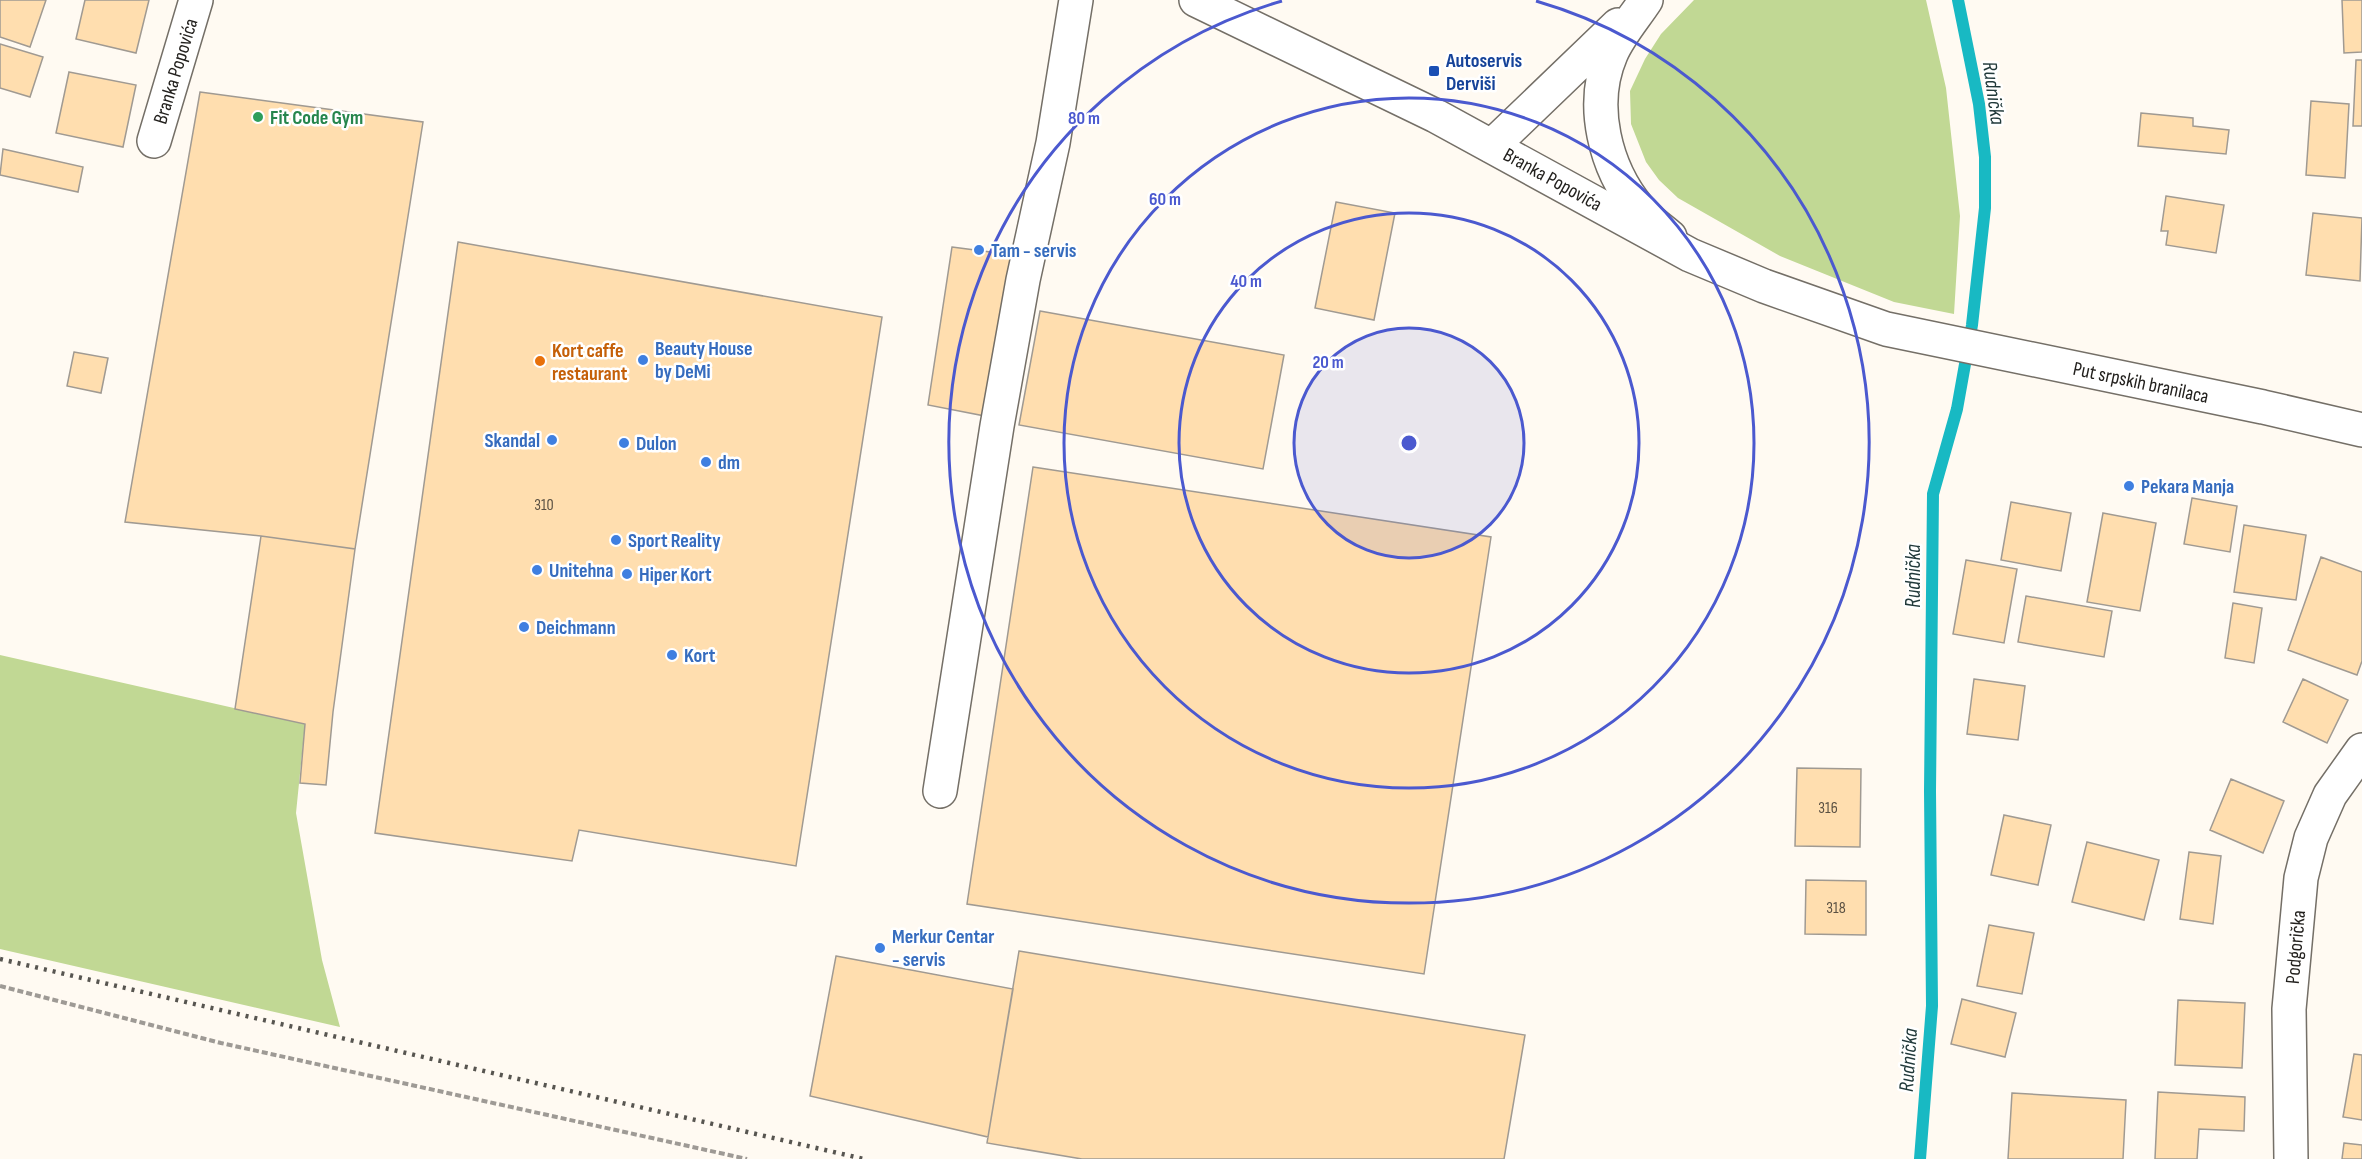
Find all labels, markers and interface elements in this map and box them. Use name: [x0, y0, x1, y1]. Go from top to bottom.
street label: Branka Popovića: [149, 16, 203, 127]
place label: Autoservis Derviši: [1445, 49, 1522, 96]
water label: Rudnička: [1977, 60, 2010, 127]
marker: Autoservis Derviši: [1427, 64, 1441, 78]
place label: Fit Code Gym: [270, 106, 363, 130]
text: 80 m: [1068, 108, 1100, 129]
marker: Fit Code Gym: [251, 110, 265, 124]
street label: Branka Popovića: [1499, 143, 1606, 217]
text: 60 m: [1149, 189, 1181, 210]
place label: Tam - servis: [991, 239, 1077, 263]
marker: Tam - servis: [972, 243, 986, 257]
text: 40 m: [1230, 271, 1262, 292]
place label: Beauty House by DeMi: [655, 337, 753, 384]
place label: Kort caffe restaurant: [552, 339, 628, 386]
text: 20 m: [1312, 352, 1344, 373]
marker: Beauty House by DeMi: [636, 353, 650, 367]
marker: Kort caffe restaurant: [533, 354, 547, 368]
street label: Put srpskih branilaca: [2071, 357, 2211, 409]
place label: Skandal: [485, 429, 540, 453]
place label: Dulon: [636, 432, 677, 456]
marker: Skandal: [545, 433, 559, 447]
centre of rings: [1399, 433, 1419, 453]
marker: Dulon: [617, 436, 631, 450]
place label: dm: [718, 451, 740, 475]
marker: dm: [699, 455, 713, 469]
place label: Pekara Manja: [2141, 475, 2234, 499]
marker: Pekara Manja: [2122, 479, 2136, 493]
house number: 310: [534, 496, 554, 515]
place label: Sport Reality: [628, 529, 721, 553]
marker: Sport Reality: [609, 533, 623, 547]
water label: Rudnička: [1901, 544, 1926, 608]
place label: Unitehna: [549, 559, 613, 583]
marker: Unitehna: [530, 563, 544, 577]
place label: Hiper Kort: [639, 563, 712, 587]
marker: Hiper Kort: [620, 567, 634, 581]
place label: Deichmann: [536, 616, 616, 640]
marker: Deichmann: [517, 620, 531, 634]
place label: Kort: [684, 644, 716, 668]
marker: Kort: [665, 648, 679, 662]
house number: 316: [1818, 799, 1838, 818]
house number: 318: [1826, 899, 1846, 918]
street label: Podgorička: [2281, 909, 2311, 985]
place label: Merkur Centar - servis: [892, 925, 994, 972]
marker: Merkur Centar - servis: [873, 941, 887, 955]
water label: Rudnička: [1894, 1027, 1923, 1093]

